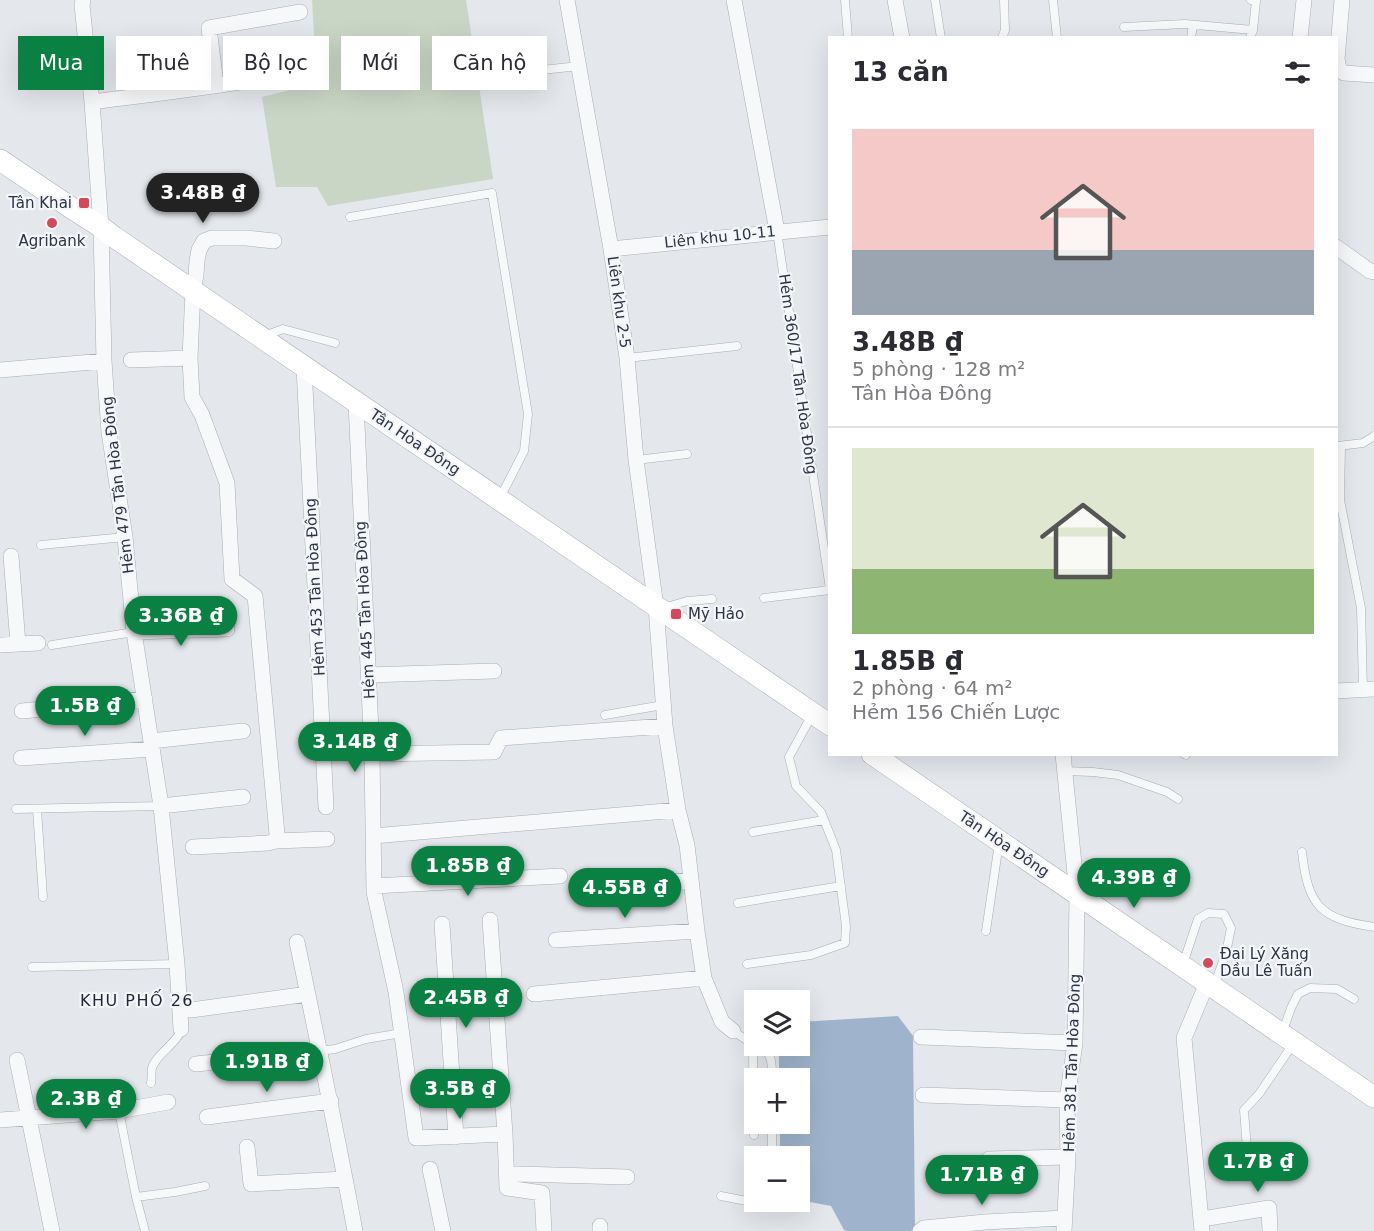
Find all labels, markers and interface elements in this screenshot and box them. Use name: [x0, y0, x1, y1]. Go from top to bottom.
chip: Mua: [18, 36, 104, 90]
chip: Thuê: [116, 36, 211, 90]
chip: Bộ lọc: [223, 36, 329, 90]
chip: Mới: [341, 36, 420, 90]
chip: Căn hộ: [432, 36, 547, 90]
icon: filters: [1281, 56, 1314, 89]
text: 13 căn: [852, 57, 949, 87]
icon: home: [1029, 168, 1137, 276]
pin: 3.48B ₫: [148, 173, 258, 224]
text: 3.48B ₫: [160, 180, 246, 204]
place label: Tân Khai: [7, 194, 72, 212]
marker: Tân Khai: [77, 196, 91, 210]
marker: Agribank: [45, 216, 59, 230]
street label: Liên khu 10-11: [663, 222, 777, 252]
place label: Agribank: [18, 232, 86, 250]
street label: Liên khu 2-5: [604, 255, 634, 349]
street label: Hẻm 360/17 Tân Hòa Đông: [775, 272, 821, 476]
text: 3.48B ₫: [852, 327, 963, 357]
text: 5 phòng · 128 m²: [852, 357, 1025, 381]
text: Tân Hòa Đông: [852, 381, 992, 405]
street label: Hẻm 479 Tân Hòa Đông: [98, 395, 138, 575]
street label: Tân Hòa Đông: [366, 405, 464, 479]
icon: home: [1029, 487, 1137, 595]
street label: Hẻm 453 Tân Hòa Đông: [301, 497, 329, 677]
street label: Hẻm 445 Tân Hòa Đông: [351, 520, 379, 700]
pin: 3.36B ₫: [126, 596, 236, 647]
text: 3.36B ₫: [138, 603, 224, 627]
place label: Mỹ Hảo: [688, 605, 744, 623]
marker: Mỹ Hảo: [669, 607, 683, 621]
text: 1.85B ₫: [852, 646, 963, 676]
text: 2 phòng · 64 m²: [852, 676, 1012, 700]
pin: 1.5B ₫: [36, 686, 134, 737]
text: 1.5B ₫: [49, 693, 121, 717]
text: Hẻm 156 Chiến Lược: [852, 700, 1060, 724]
pin: 3.14B ₫: [300, 722, 410, 773]
text: 3.14B ₫: [312, 729, 398, 753]
street label: Tân Hòa Đông: [955, 807, 1053, 881]
pin: 1.85B ₫: [413, 846, 523, 897]
text: 1.85B ₫: [425, 853, 511, 877]
pin: 4.39B ₫: [1079, 858, 1189, 909]
text: 4.39B ₫: [1091, 865, 1177, 889]
pin: 4.55B ₫: [570, 868, 680, 919]
text: 4.55B ₫: [582, 875, 668, 899]
place label: Đại Lý Xăng Dầu Lê Tuấn: [1220, 945, 1312, 980]
marker: Đại Lý Xăng Dầu Lê Tuấn: [1201, 956, 1215, 970]
street label: Hẻm 381 Tân Hòa Đông: [1060, 974, 1084, 1152]
pin: 2.45B ₫: [411, 978, 521, 1029]
text: 2.45B ₫: [423, 985, 509, 1009]
district label: KHU PHỐ 26: [80, 989, 194, 1010]
map controls: [744, 990, 810, 1212]
button: layers: [744, 990, 810, 1056]
pin: 1.91B ₫: [212, 1042, 322, 1093]
text: 1.91B ₫: [224, 1049, 310, 1073]
button: +: [744, 1068, 810, 1134]
pin: 3.5B ₫: [411, 1069, 509, 1120]
text: 3.5B ₫: [424, 1076, 496, 1100]
pin: 2.3B ₫: [37, 1079, 135, 1130]
text: 2.3B ₫: [50, 1086, 122, 1110]
pin: 1.7B ₫: [1209, 1142, 1307, 1193]
button: −: [744, 1146, 810, 1212]
text: 1.7B ₫: [1222, 1149, 1294, 1173]
pin: 1.71B ₫: [927, 1155, 1037, 1206]
text: 1.71B ₫: [939, 1162, 1025, 1186]

